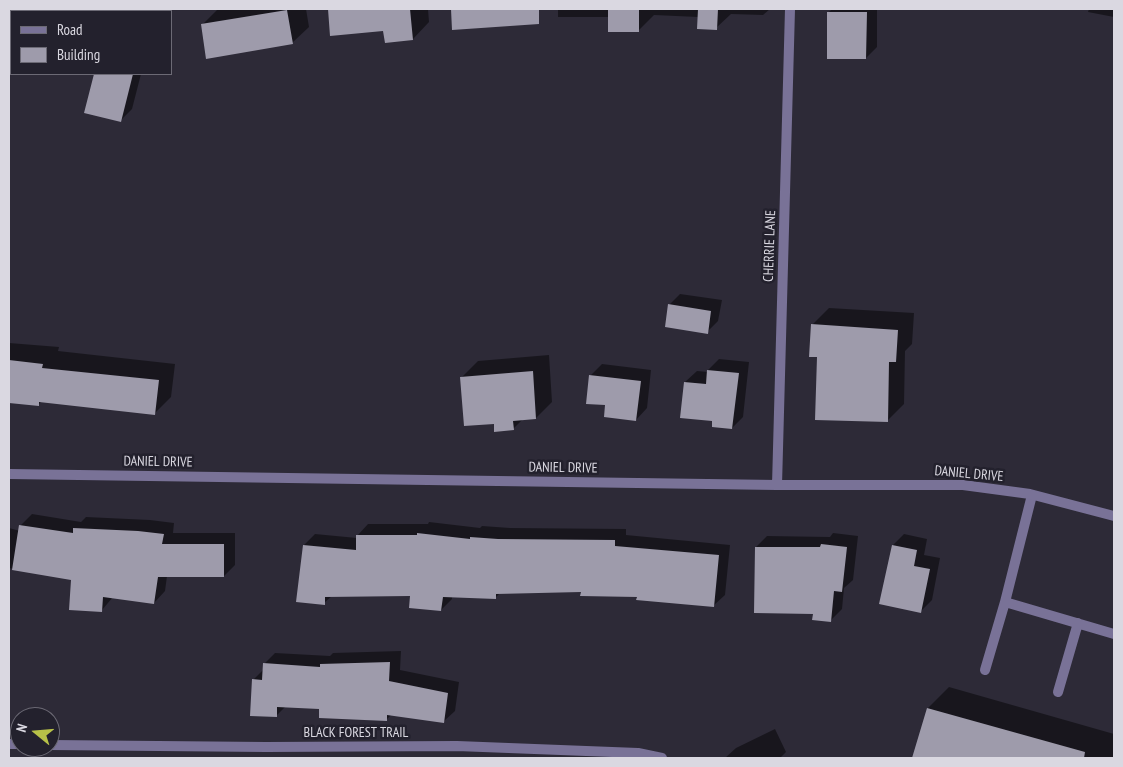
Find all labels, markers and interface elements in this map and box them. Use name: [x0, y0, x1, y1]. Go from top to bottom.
legend: [10, 10, 172, 75]
text: Road: [57, 20, 83, 39]
text: Building: [57, 45, 100, 64]
street label: CHERRIE LANE: [760, 210, 780, 282]
street label: DANIEL DRIVE: [123, 453, 193, 471]
street label: DANIEL DRIVE: [528, 459, 598, 477]
street label: DANIEL DRIVE: [934, 463, 1004, 485]
north arrow: [10, 707, 60, 757]
text: N: [12, 722, 31, 734]
street label: BLACK FOREST TRAIL: [304, 725, 408, 741]

